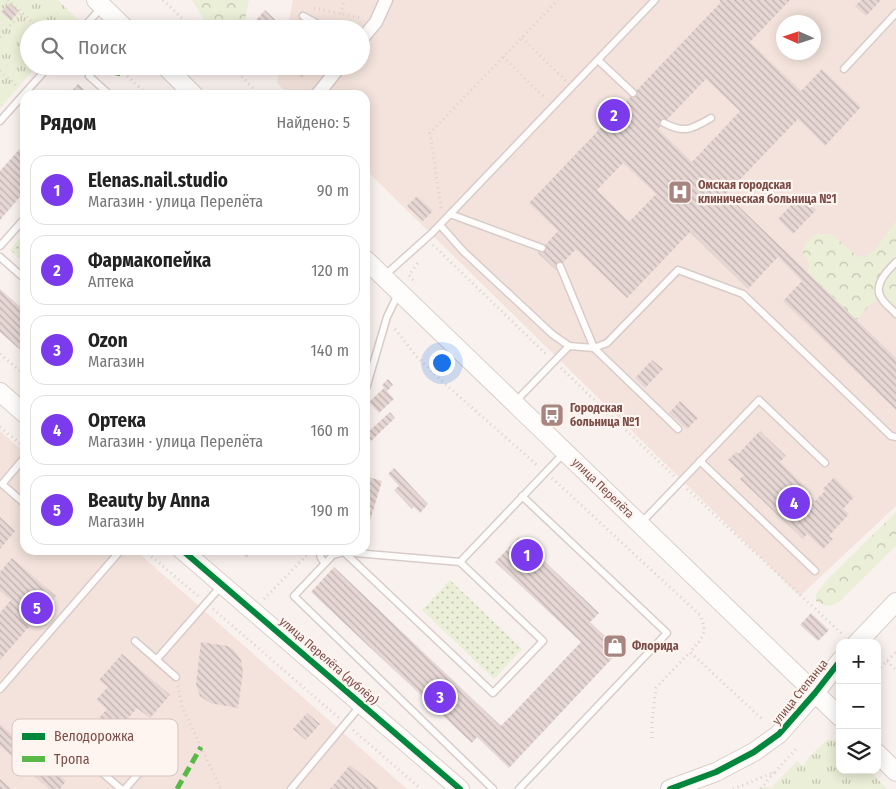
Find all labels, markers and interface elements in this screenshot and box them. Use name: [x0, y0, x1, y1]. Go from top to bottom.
north arrow: [776, 15, 821, 60]
search box: [20, 20, 370, 75]
icon: search: [38, 34, 66, 62]
text: Поиск: [78, 36, 127, 59]
pin: 2: [598, 96, 630, 134]
text: Рядом: [40, 110, 96, 136]
text: Найдено: 5: [276, 113, 350, 132]
text: Elenas.nail.studio: [88, 169, 228, 192]
place label: Омская городская клиническая больница №1: [698, 178, 837, 206]
hospital icon: Омская городская клиническая больница №1: [667, 179, 693, 205]
text: 1: [54, 181, 60, 200]
text: 90 m: [317, 181, 349, 200]
text: Магазин · улица Перелёта: [88, 192, 263, 211]
text: Фармакопейка: [88, 249, 211, 272]
text: 2: [53, 261, 61, 280]
text: 120 m: [311, 261, 349, 280]
text: Аптека: [88, 272, 134, 291]
text: Ozon: [88, 329, 128, 352]
text: 3: [53, 341, 61, 360]
text: 140 m: [311, 341, 349, 360]
your location: [429, 350, 455, 376]
text: Магазин: [88, 352, 145, 371]
place label: Городская больница №1: [570, 401, 640, 429]
bus stop icon: Городская больница №1: [539, 402, 565, 428]
text: Ортека: [88, 409, 146, 432]
text: 4: [53, 421, 61, 440]
text: 160 m: [310, 421, 349, 440]
text: Магазин · улица Перелёта: [88, 432, 263, 451]
street label: улица Перелёта: [569, 455, 637, 521]
pin: 4: [778, 484, 810, 522]
text: Beauty by Anna: [88, 489, 210, 512]
text: 5: [53, 501, 61, 520]
text: 190 m: [311, 501, 349, 520]
text: Магазин: [88, 512, 145, 531]
pin: 1: [511, 536, 543, 574]
pin: 5: [21, 589, 53, 627]
street label: улица Перелёта (дублёр): [277, 614, 382, 708]
shop icon: Флорида: [602, 633, 628, 659]
place label: Флорида: [632, 639, 679, 653]
map controls: [836, 639, 881, 774]
button: +: [836, 639, 881, 684]
street label: улица Степанца: [769, 657, 831, 727]
pin: 3: [424, 678, 456, 716]
button: −: [836, 684, 881, 729]
legend: [12, 719, 178, 776]
text: Велодорожка: [54, 728, 134, 745]
button: layers: [836, 729, 881, 774]
text: Тропа: [54, 751, 90, 768]

